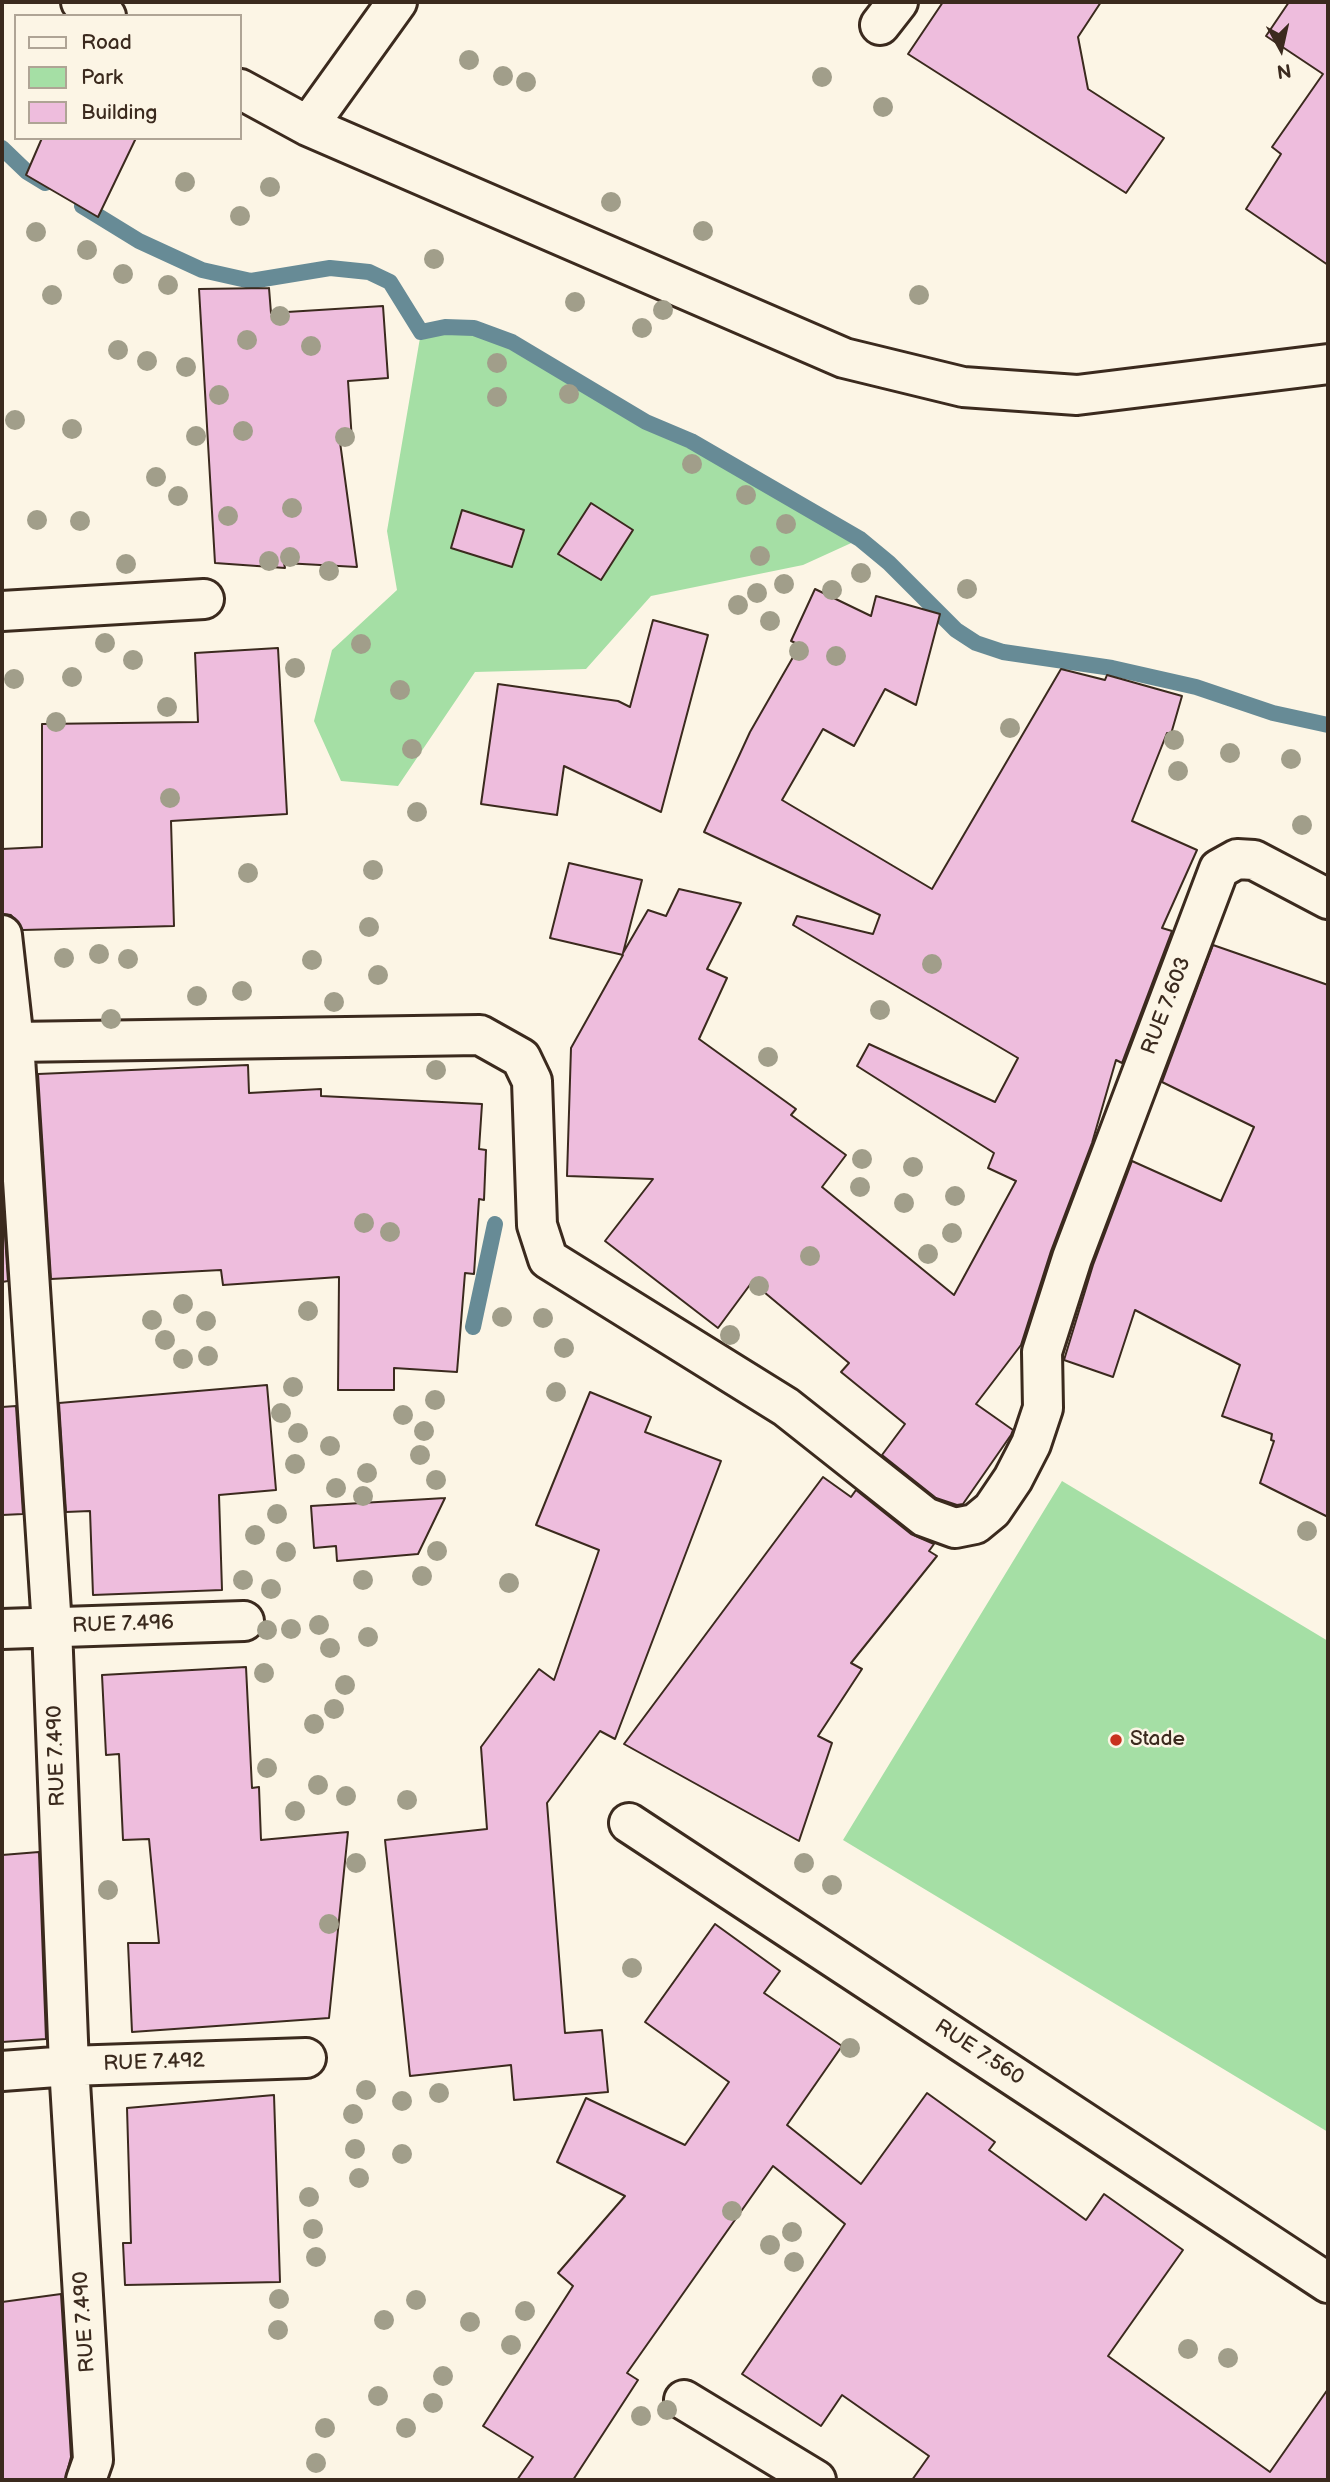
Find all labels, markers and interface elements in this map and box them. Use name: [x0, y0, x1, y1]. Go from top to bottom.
legend: [14, 14, 242, 140]
north arrow: [1246, 14, 1316, 84]
text: Road: [81, 30, 132, 55]
text: N: [1275, 58, 1293, 83]
text: Park: [81, 65, 123, 90]
text: Building: [81, 100, 157, 125]
street label: RUE 7.603: [1137, 954, 1197, 1058]
street label: RUE 7.496: [72, 1611, 174, 1639]
street label: RUE 7.490: [43, 1705, 71, 1807]
place label: Stade: [1130, 1727, 1185, 1753]
marker: Stade: [1108, 1732, 1124, 1748]
street label: RUE 7.560: [930, 2015, 1028, 2091]
street label: RUE 7.492: [103, 2049, 205, 2077]
street label: RUE 7.490: [69, 2270, 101, 2374]

